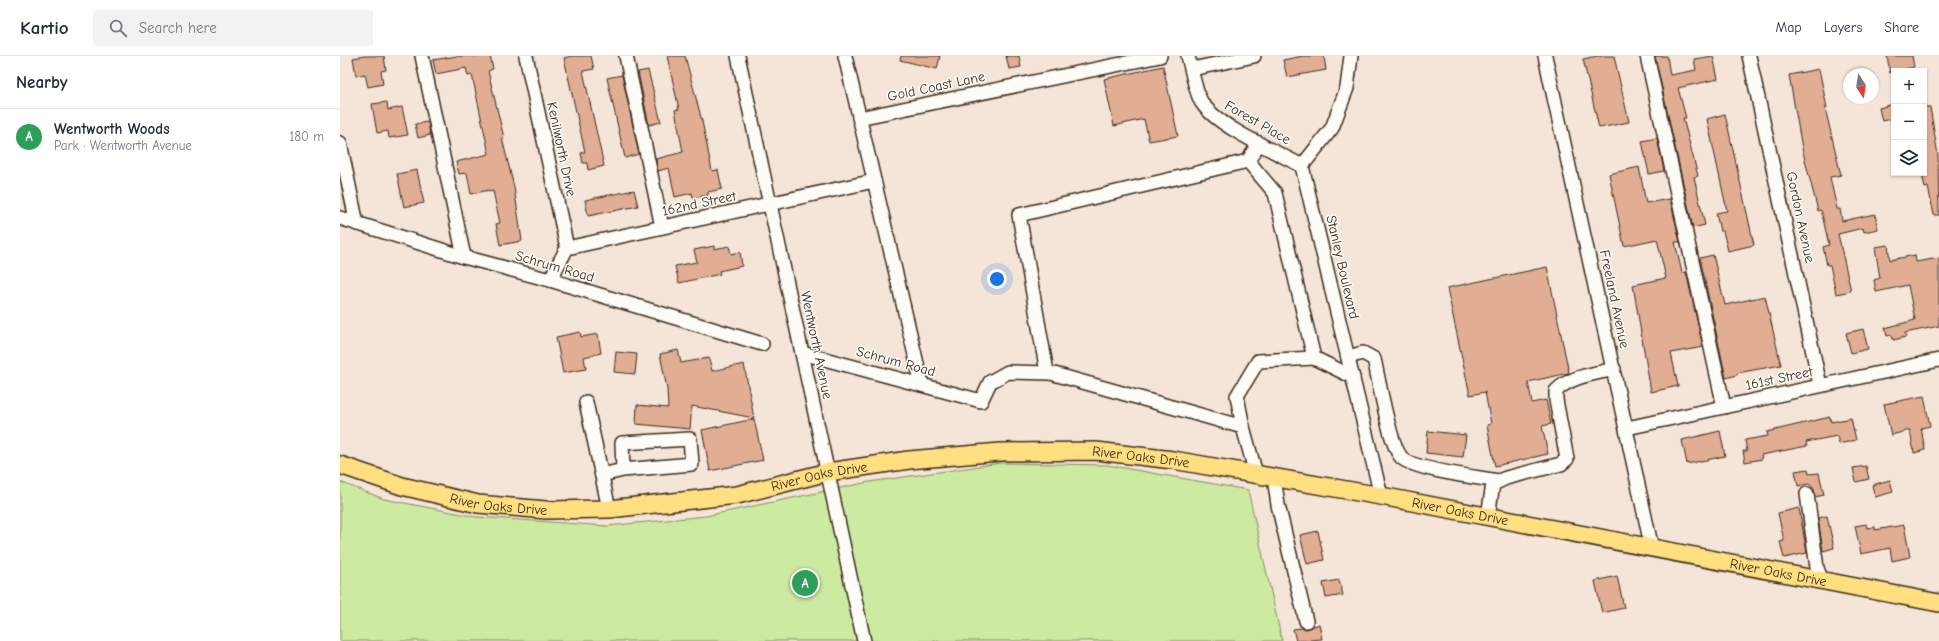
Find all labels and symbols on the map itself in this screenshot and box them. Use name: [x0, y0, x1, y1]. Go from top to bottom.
street label: Gold Coast Lane: [886, 68, 986, 105]
north arrow: [1843, 68, 1879, 104]
street label: Forest Place: [1222, 97, 1294, 148]
street label: Kenilworth Drive: [543, 100, 580, 198]
street label: Gordon Avenue: [1783, 170, 1818, 264]
street label: 162nd Street: [660, 187, 739, 220]
street label: Stanley Boulevard: [1322, 214, 1363, 321]
street label: Schrum Road: [514, 247, 596, 286]
street label: Freeland Avenue: [1596, 248, 1633, 350]
your location: [987, 269, 1007, 289]
street label: Wentworth Avenue: [797, 290, 836, 401]
street label: Schrum Road: [854, 343, 937, 380]
street label: 161st Street: [1744, 363, 1815, 394]
street label: River Oaks Drive: [1091, 443, 1191, 472]
street label: River Oaks Drive: [769, 458, 868, 495]
street label: River Oaks Drive: [448, 490, 548, 519]
street label: River Oaks Drive: [1410, 494, 1510, 529]
street label: River Oaks Drive: [1729, 555, 1828, 590]
pin: A: [792, 568, 818, 598]

